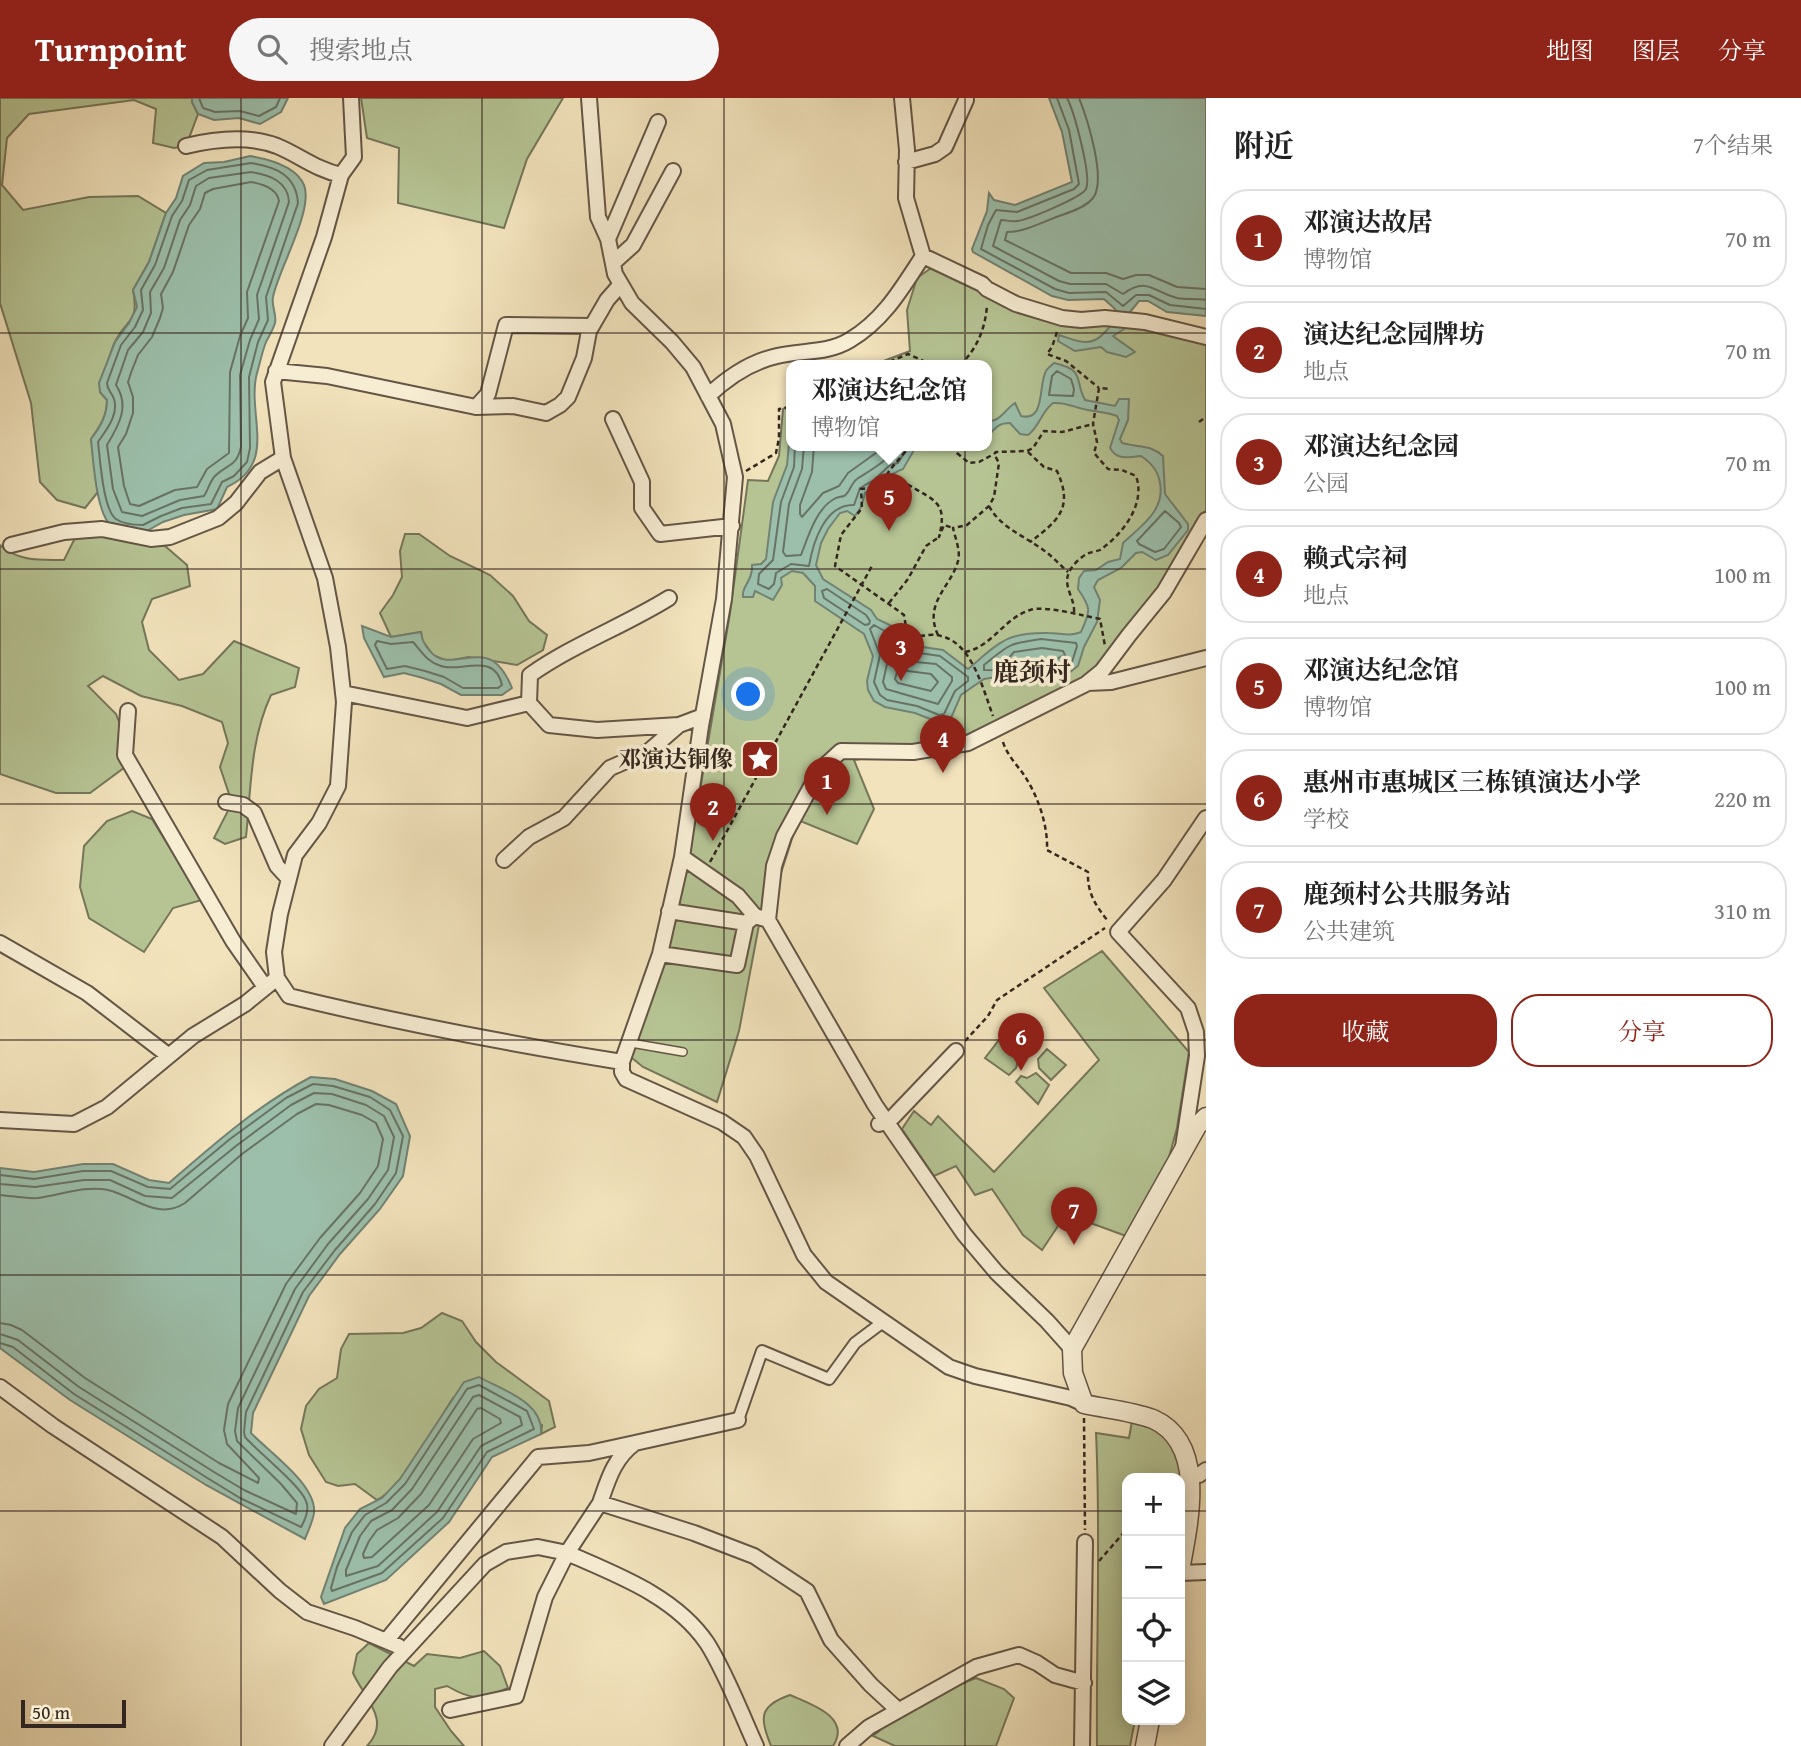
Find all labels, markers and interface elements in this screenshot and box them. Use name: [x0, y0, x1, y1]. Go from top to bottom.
search box: [229, 18, 719, 81]
text: Turnpoint: [35, 25, 187, 73]
icon: search: [253, 30, 291, 68]
text: 搜索地点: [309, 30, 413, 69]
text: 地图: [1546, 33, 1594, 68]
text: 图层: [1632, 33, 1680, 68]
text: 分享: [1718, 33, 1766, 68]
text: 附近: [1234, 123, 1294, 167]
text: 7个结果: [1693, 128, 1773, 161]
text: 邓演达故居: [1303, 202, 1433, 241]
text: 1: [1253, 222, 1265, 255]
text: 70 m: [1725, 222, 1771, 255]
text: 博物馆: [1303, 242, 1372, 275]
text: 演达纪念园牌坊: [1303, 314, 1485, 353]
text: 2: [1253, 334, 1265, 367]
text: 70 m: [1725, 334, 1771, 367]
text: 地点: [1303, 354, 1349, 387]
popup: [786, 360, 992, 451]
text: 邓演达纪念馆: [811, 370, 967, 409]
text: 博物馆: [811, 410, 880, 443]
text: 邓演达纪念园: [1303, 426, 1459, 465]
text: 3: [1253, 446, 1265, 479]
text: 70 m: [1725, 446, 1771, 479]
text: 公园: [1303, 466, 1349, 499]
pin: 5: [866, 473, 912, 531]
text: 赖式宗祠: [1303, 538, 1407, 577]
text: 4: [1253, 558, 1265, 591]
text: 100 m: [1714, 558, 1771, 591]
text: 地点: [1303, 578, 1349, 611]
pin: 3: [878, 623, 924, 681]
text: 邓演达纪念馆: [1303, 650, 1459, 689]
district label: 鹿颈村: [993, 652, 1071, 691]
text: 5: [1253, 670, 1265, 703]
text: 100 m: [1714, 670, 1771, 703]
your location: [731, 677, 765, 711]
text: 博物馆: [1303, 690, 1372, 723]
pin: 4: [920, 715, 966, 773]
place icon: 邓演达铜像: [739, 738, 781, 780]
place label: 邓演达铜像: [618, 742, 733, 775]
pin: 1: [804, 757, 850, 815]
text: 惠州市惠城区三栋镇演达小学: [1303, 762, 1641, 801]
text: 6: [1253, 782, 1265, 815]
text: 220 m: [1714, 782, 1771, 815]
pin: 2: [690, 783, 736, 841]
text: 学校: [1303, 802, 1349, 835]
text: 鹿颈村公共服务站: [1303, 874, 1511, 913]
text: 7: [1253, 894, 1265, 927]
text: 310 m: [1714, 894, 1771, 927]
text: 公共建筑: [1303, 914, 1395, 947]
button: 收藏: [1234, 994, 1497, 1067]
button: 分享: [1511, 994, 1773, 1067]
pin: 6: [998, 1013, 1044, 1071]
pin: 7: [1051, 1187, 1097, 1245]
map controls: [1122, 1473, 1185, 1725]
button: +: [1122, 1473, 1185, 1536]
button: −: [1122, 1536, 1185, 1599]
button: locate: [1122, 1599, 1185, 1662]
button: layers: [1122, 1662, 1185, 1725]
scale bar: [21, 1697, 126, 1729]
text: 50 m: [32, 1698, 70, 1726]

